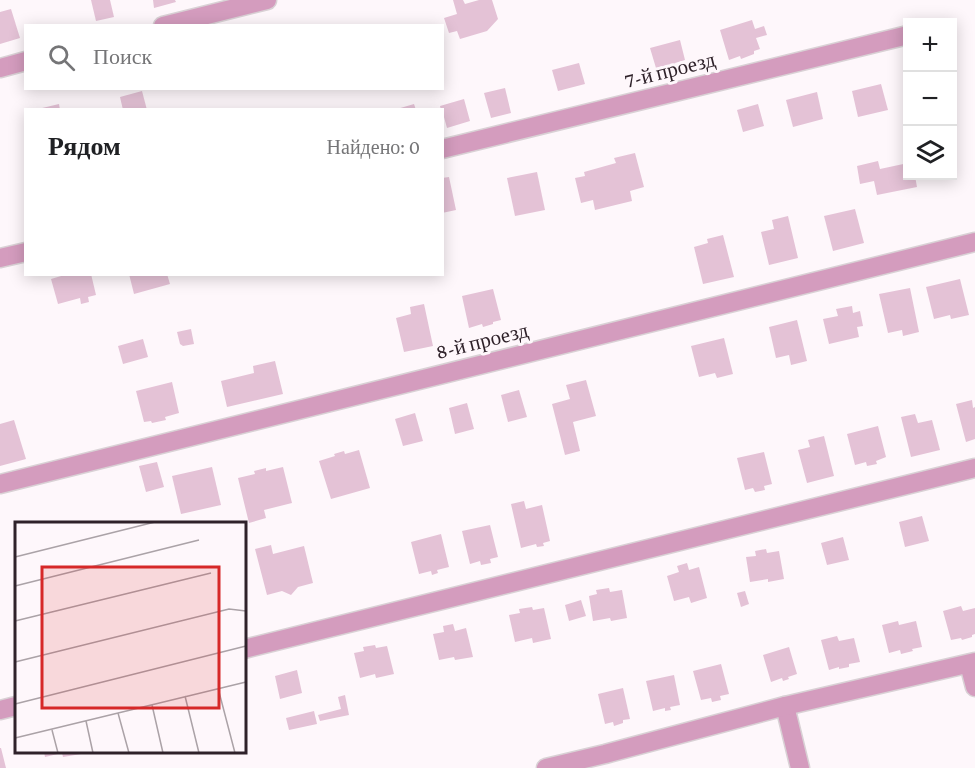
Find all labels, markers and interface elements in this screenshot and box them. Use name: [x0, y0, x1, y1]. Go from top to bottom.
map controls: [903, 18, 957, 180]
button: +: [903, 18, 957, 72]
search box: [24, 24, 444, 90]
icon: search: [45, 41, 78, 74]
text: Поиск: [93, 44, 152, 69]
street label: 7-й проезд: [622, 47, 718, 93]
button: −: [903, 72, 957, 126]
button: layers: [903, 126, 957, 180]
text: Рядом: [48, 132, 121, 161]
text: Найдено: 0: [327, 136, 420, 158]
street label: 8-й проезд: [433, 318, 531, 364]
inset map: [15, 522, 246, 753]

